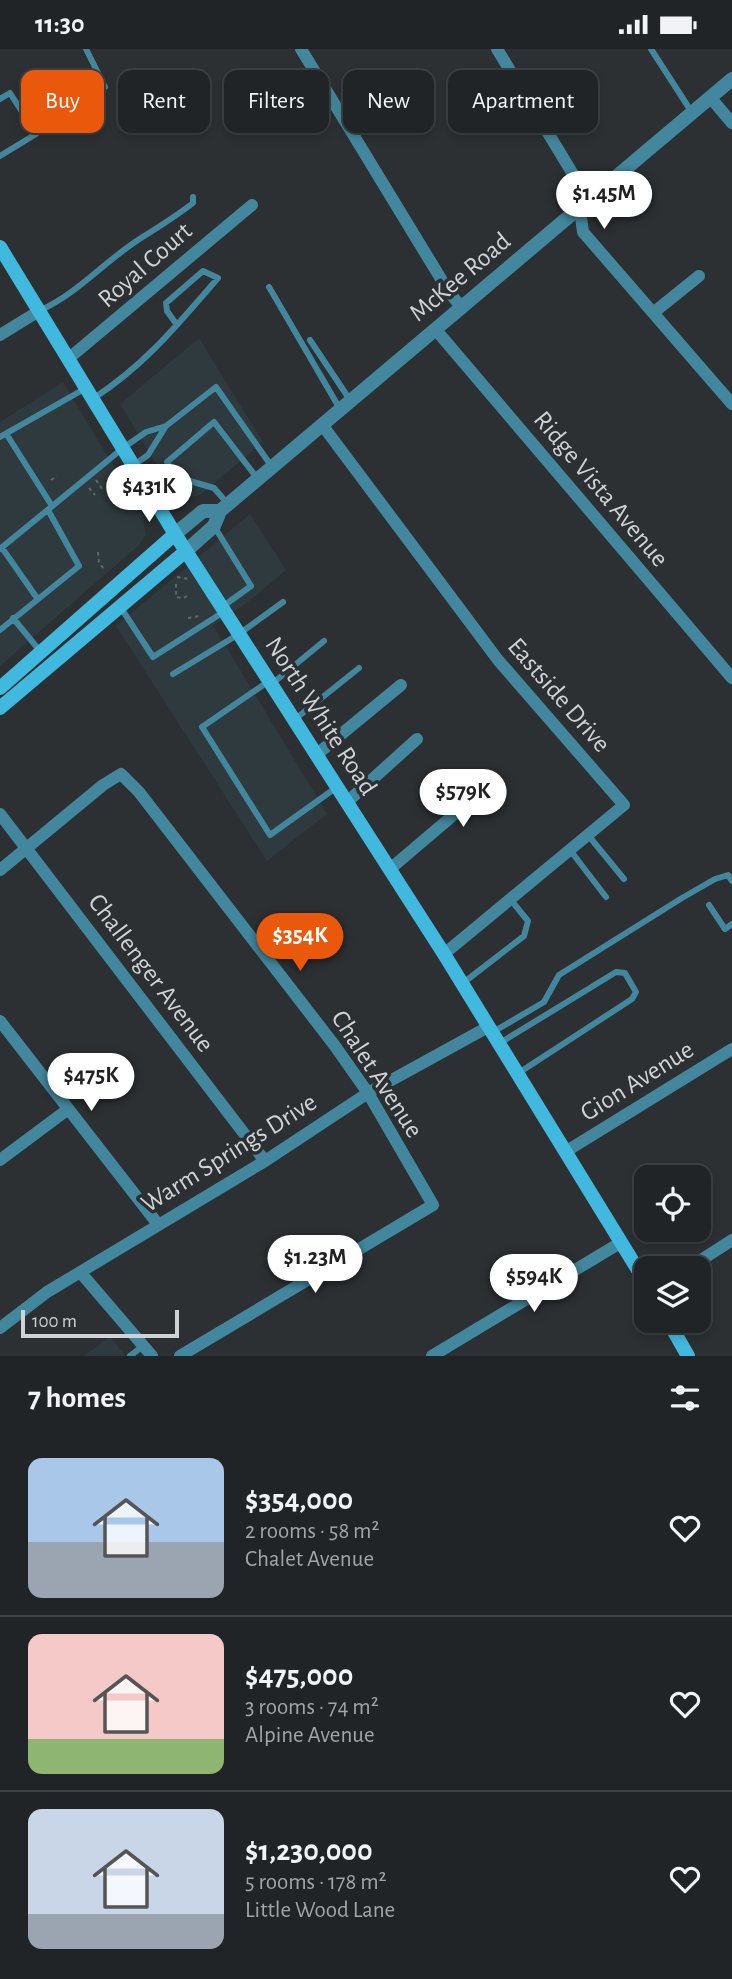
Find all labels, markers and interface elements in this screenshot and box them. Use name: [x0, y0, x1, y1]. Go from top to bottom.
text: 11:30: [35, 11, 84, 37]
chip: Buy: [21, 70, 104, 133]
chip: Rent: [118, 70, 210, 133]
chip: Filters: [224, 70, 329, 133]
chip: New: [343, 70, 434, 133]
chip: Apartment: [448, 70, 598, 133]
pin: $1.45M: [547, 171, 661, 231]
text: $1.45M: [572, 182, 636, 205]
street label: Royal Court: [93, 218, 197, 312]
street label: McKee Road: [405, 228, 515, 326]
street label: Ridge Vista Avenue: [529, 406, 673, 572]
pin: $431K: [100, 465, 198, 524]
text: $431K: [122, 475, 176, 498]
street label: North White Road: [260, 632, 382, 800]
street label: Eastside Drive: [503, 633, 615, 757]
pin: $579K: [414, 769, 512, 829]
text: $579K: [436, 780, 490, 803]
street label: Challenger Avenue: [83, 889, 219, 1057]
pin: $354K: [251, 913, 349, 973]
text: $354K: [272, 924, 328, 947]
street label: Chalet Avenue: [326, 1006, 428, 1142]
street label: Gion Avenue: [576, 1036, 698, 1126]
pin: $475K: [42, 1053, 140, 1113]
text: $475K: [63, 1064, 119, 1087]
street label: Warm Springs Drive: [137, 1089, 321, 1217]
map controls: [634, 1165, 711, 1333]
button: locate: [634, 1165, 711, 1242]
pin: $1.23M: [258, 1235, 372, 1295]
text: $1.23M: [284, 1246, 346, 1269]
pin: $594K: [485, 1255, 583, 1314]
button: layers: [634, 1256, 711, 1333]
text: $594K: [506, 1265, 562, 1288]
scale bar: [21, 1307, 178, 1339]
text: 100 m: [32, 1312, 77, 1331]
icon: filters: [666, 1379, 704, 1417]
text: 7 homes: [28, 1383, 126, 1413]
text: $354,000: [245, 1485, 353, 1515]
icon: home: [84, 1486, 168, 1570]
icon: heart: [666, 1509, 704, 1547]
text: 2 rooms · 58 m²: [245, 1520, 380, 1543]
text: Chalet Avenue: [245, 1548, 374, 1571]
text: $475,000: [245, 1661, 353, 1691]
icon: home: [84, 1662, 168, 1746]
icon: heart: [666, 1685, 704, 1723]
text: 3 rooms · 74 m²: [245, 1696, 379, 1719]
text: Alpine Avenue: [245, 1724, 375, 1747]
text: $1,230,000: [245, 1836, 373, 1866]
icon: home: [84, 1837, 168, 1921]
icon: heart: [666, 1860, 704, 1898]
text: 5 rooms · 178 m²: [245, 1871, 387, 1894]
text: Little Wood Lane: [245, 1899, 395, 1922]

